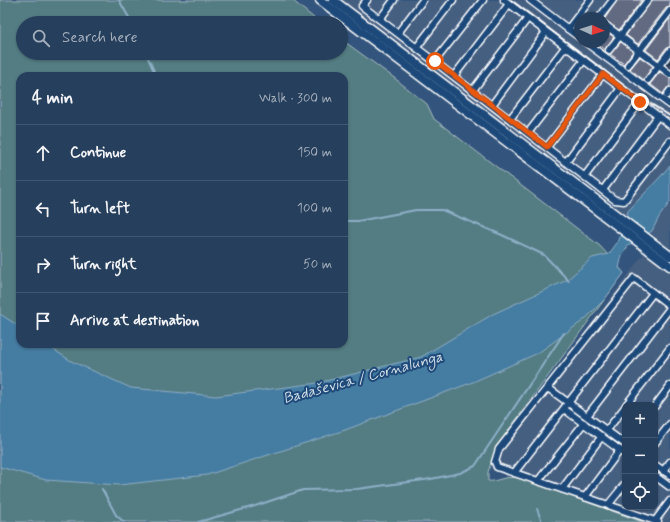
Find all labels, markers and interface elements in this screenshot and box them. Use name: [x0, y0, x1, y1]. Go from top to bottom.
north arrow: [574, 12, 610, 48]
search box: [16, 16, 348, 60]
icon: search: [30, 27, 52, 49]
text: Search here: [62, 28, 138, 48]
route start: [426, 52, 444, 70]
text: 4 min: [32, 87, 73, 109]
text: Walk · 300 m: [259, 90, 332, 107]
route end: [631, 93, 649, 111]
icon: ahead: [32, 142, 54, 164]
text: Continue: [70, 143, 126, 163]
text: 150 m: [298, 144, 332, 161]
icon: left: [32, 198, 54, 220]
text: Turn left: [70, 199, 130, 219]
text: 100 m: [297, 200, 332, 217]
icon: right: [32, 254, 54, 276]
text: Turn right: [70, 255, 137, 275]
text: 50 m: [303, 256, 332, 273]
icon: arrive: [32, 310, 54, 332]
text: Arrive at destination: [70, 311, 199, 331]
water label: Badaševica / Cornalunga: [281, 347, 446, 410]
map controls: [622, 402, 658, 510]
button: +: [622, 402, 658, 438]
button: −: [622, 438, 658, 474]
button: locate: [622, 474, 658, 510]

